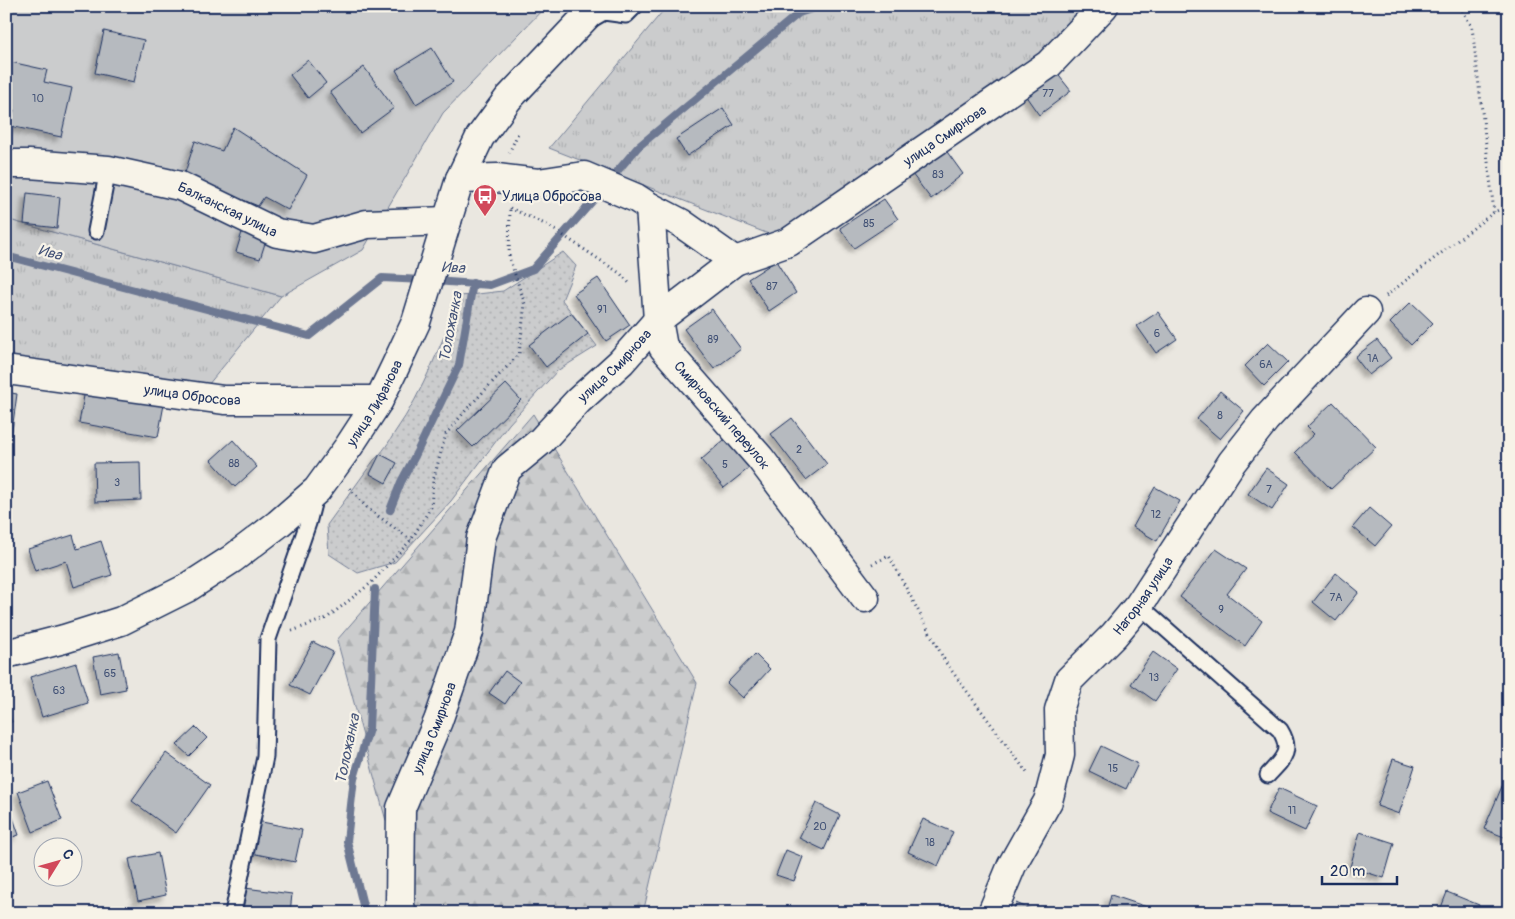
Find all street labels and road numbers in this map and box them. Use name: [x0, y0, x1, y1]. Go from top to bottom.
street label: улица Смирнова: [899, 101, 989, 170]
street label: Балканская улица: [175, 178, 280, 240]
street label: улица Смирнова: [573, 326, 655, 406]
street label: улица Лифанова: [342, 357, 406, 450]
street label: Смирновский переулок: [671, 357, 774, 473]
street label: улица Обросова: [142, 380, 240, 409]
street label: Нагорная улица: [1109, 554, 1177, 638]
street label: улица Смирнова: [408, 680, 459, 777]

